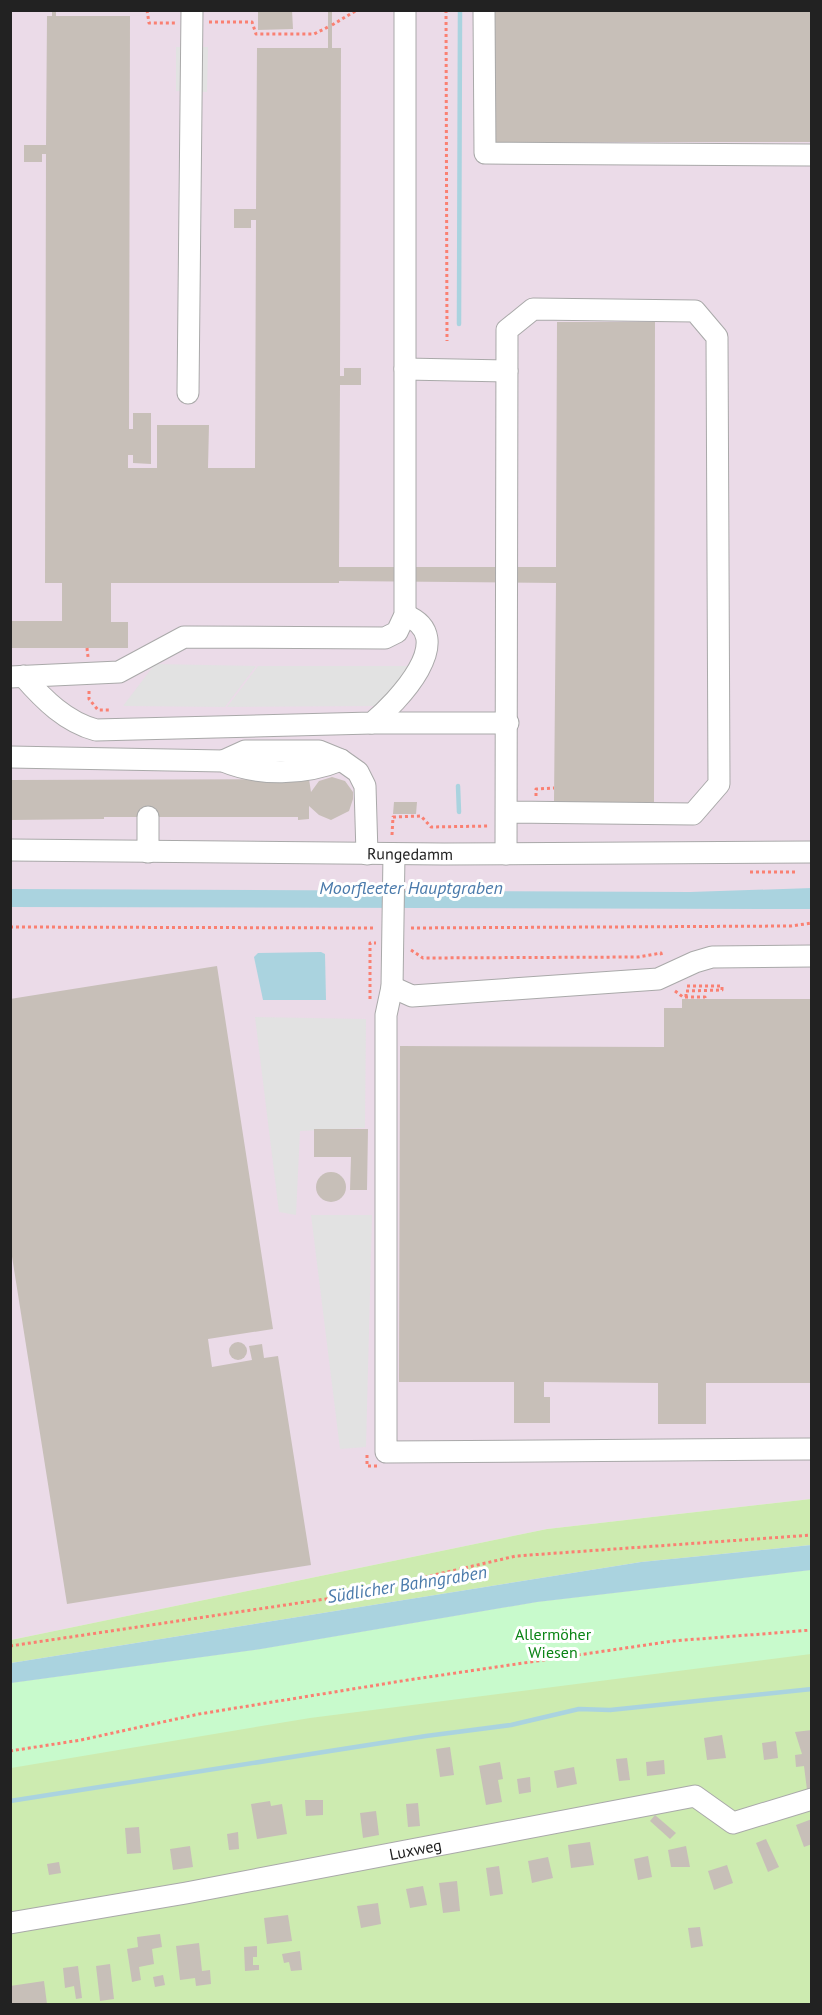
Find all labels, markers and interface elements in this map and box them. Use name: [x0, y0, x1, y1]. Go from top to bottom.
street label: Rungedamm: [367, 843, 453, 864]
water label: Moorfleeter Hauptgraben: [319, 876, 503, 899]
water label: Südlicher Bahngraben: [325, 1560, 489, 1608]
park label: Allermöher Wiesen: [515, 1624, 592, 1662]
street label: Luxweg: [387, 1835, 443, 1864]

